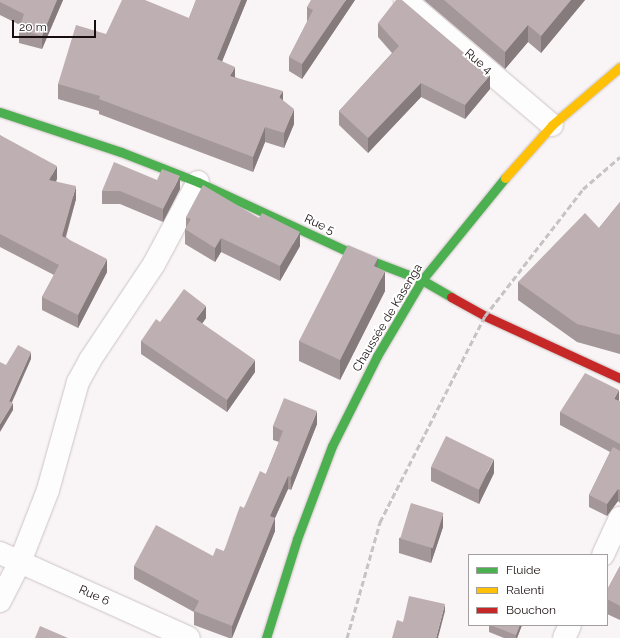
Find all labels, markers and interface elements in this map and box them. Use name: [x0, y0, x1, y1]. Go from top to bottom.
scale bar: [14, 12, 98, 38]
text: 20 m: [19, 20, 47, 34]
street label: Rue 4: [461, 46, 495, 78]
street label: Rue 5: [302, 212, 336, 238]
street label: Chaussée de Kasenga: [350, 261, 426, 375]
legend: [468, 554, 608, 626]
text: Fluide: [506, 563, 541, 577]
street label: Rue 6: [76, 583, 112, 609]
text: Ralenti: [506, 583, 544, 597]
text: Bouchon: [506, 603, 556, 617]

